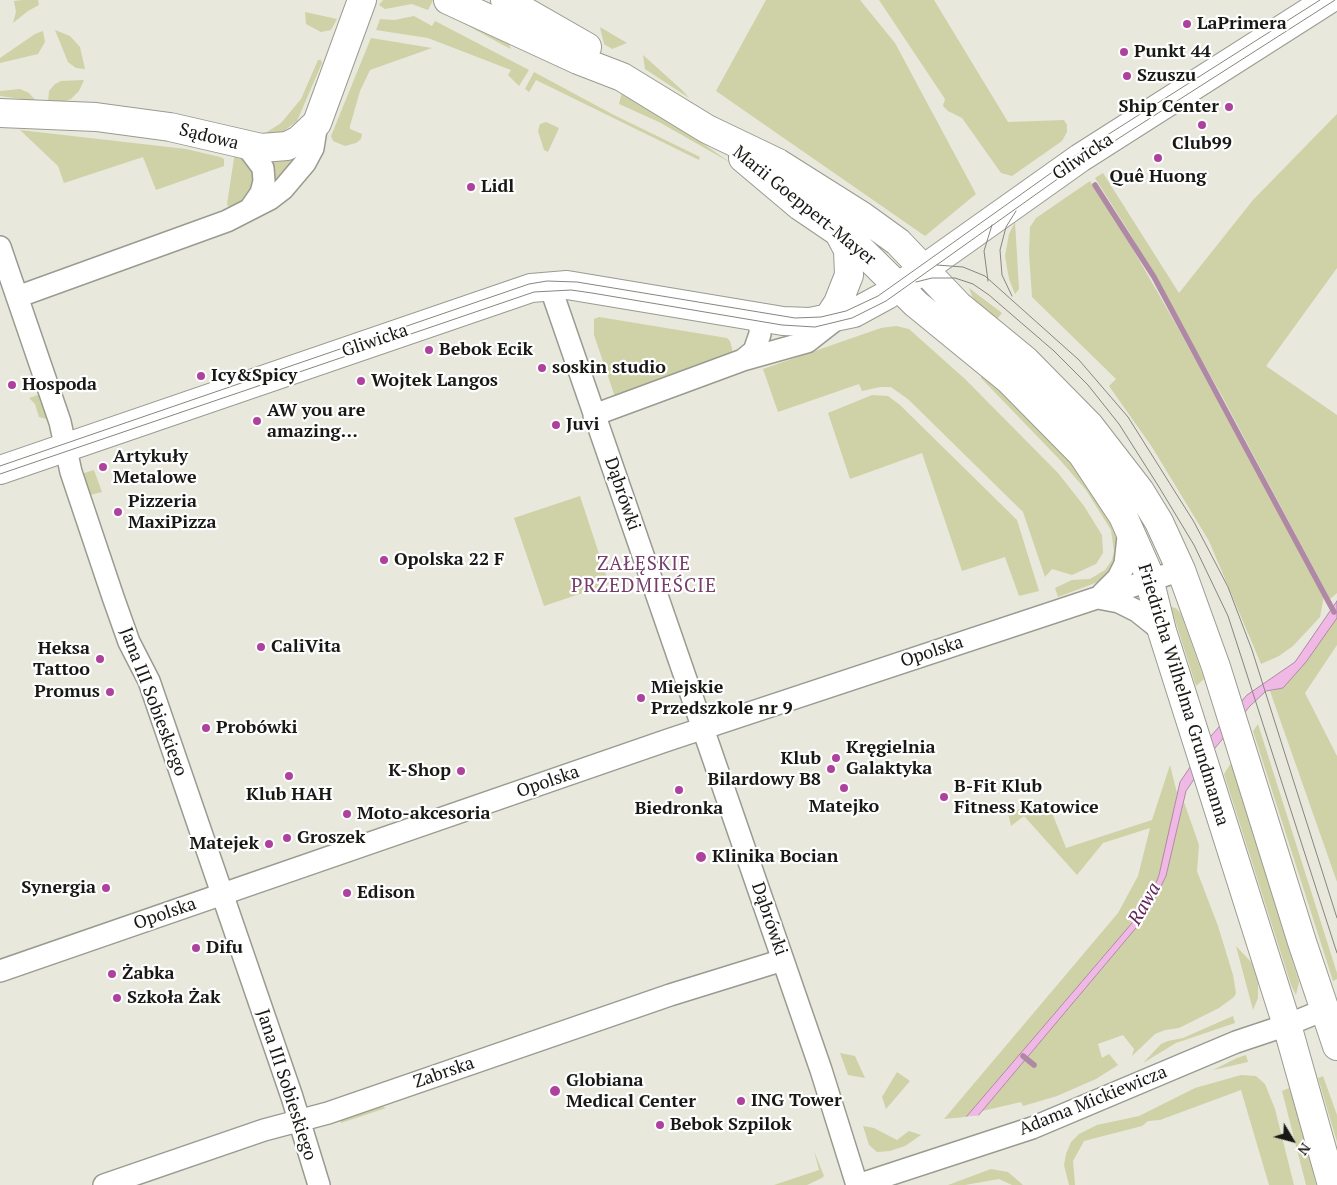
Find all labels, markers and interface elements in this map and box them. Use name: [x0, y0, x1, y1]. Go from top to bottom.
place label: LaPrimera: [1197, 13, 1287, 35]
marker: LaPrimera: [1181, 18, 1193, 30]
place label: Punkt 44: [1134, 41, 1211, 63]
marker: Punkt 44: [1118, 46, 1130, 58]
place label: Szuszu: [1137, 65, 1196, 87]
marker: Szuszu: [1121, 70, 1133, 82]
place label: Ship Center: [1118, 96, 1219, 118]
marker: Ship Center: [1223, 101, 1235, 113]
street label: Sądowa: [177, 119, 241, 155]
marker: Club99: [1196, 119, 1208, 131]
street label: Gliwicka: [1049, 129, 1117, 185]
place label: Club99: [1172, 133, 1232, 155]
street label: Marii Goeppert-Mayer: [728, 142, 880, 270]
marker: Quê Huong: [1152, 152, 1164, 164]
place label: Quê Huong: [1110, 166, 1206, 188]
place label: Lidl: [481, 176, 514, 198]
marker: Lidl: [465, 181, 477, 193]
street label: Gliwicka: [339, 320, 411, 362]
place label: Bebok Ecik: [439, 339, 533, 361]
marker: Bebok Ecik: [423, 344, 435, 356]
place label: soskin studio: [552, 357, 666, 379]
marker: soskin studio: [536, 362, 548, 374]
place label: Icy&Spicy: [211, 365, 297, 387]
marker: Icy&Spicy: [195, 370, 207, 382]
place label: Wojtek Langos: [371, 370, 498, 392]
place label: Hospoda: [22, 374, 97, 396]
marker: Wojtek Langos: [355, 375, 367, 387]
marker: Hospoda: [6, 379, 18, 391]
place label: AW you are amazing…: [267, 400, 365, 442]
place label: Juvi: [566, 414, 599, 436]
marker: AW you are amazing…: [251, 415, 263, 427]
marker: Juvi: [550, 419, 562, 431]
place label: Artykuły Metalowe: [113, 446, 197, 488]
street label: Dąbrówki: [599, 455, 645, 533]
marker: Artykuły Metalowe: [97, 461, 109, 473]
place label: Pizzeria MaxiPizza: [128, 491, 217, 534]
marker: Pizzeria MaxiPizza: [112, 506, 124, 518]
place label: Opolska 22 F: [394, 549, 504, 571]
marker: Opolska 22 F: [378, 554, 390, 566]
district label: ZAŁĘSKIE PRZEDMIEŚCIE: [570, 554, 718, 598]
street label: Friedricha Wilhelma Grundmanna: [1133, 561, 1233, 829]
street label: Jana III Sobieskiego: [115, 625, 191, 779]
street label: Opolska: [898, 632, 966, 672]
place label: CaliVita: [271, 636, 341, 658]
place label: Heksa Tattoo: [33, 638, 90, 681]
marker: CaliVita: [255, 641, 267, 653]
marker: Heksa Tattoo: [94, 653, 106, 665]
place label: Miejskie Przedszkole nr 9: [651, 677, 793, 720]
place label: Promus: [34, 681, 100, 703]
marker: Promus: [104, 686, 116, 698]
marker: Miejskie Przedszkole nr 9: [635, 692, 647, 704]
place label: Probówki: [216, 717, 298, 739]
marker: Probówki: [200, 722, 212, 734]
place label: Kręgielnia Galaktyka: [846, 737, 936, 780]
place label: Klub Bilardowy B8: [707, 748, 821, 791]
marker: Kręgielnia Galaktyka: [830, 752, 842, 764]
place label: K-Shop: [388, 760, 451, 782]
street label: Opolska: [514, 761, 582, 803]
marker: Klub Bilardowy B8: [825, 763, 837, 775]
marker: K-Shop: [455, 765, 467, 777]
marker: Klub HAH: [283, 770, 295, 782]
place label: B-Fit Klub Fitness Katowice: [954, 776, 1099, 819]
marker: Matejko: [838, 782, 850, 794]
place label: Klub HAH: [246, 784, 332, 806]
marker: Biedronka: [673, 784, 685, 796]
marker: B-Fit Klub Fitness Katowice: [938, 791, 950, 803]
place label: Matejko: [809, 796, 879, 818]
place label: Biedronka: [635, 798, 723, 820]
place label: Moto-akcesoria: [357, 803, 491, 825]
marker: Moto-akcesoria: [341, 808, 353, 820]
place label: Groszek: [297, 827, 366, 849]
marker: Groszek: [281, 832, 293, 844]
place label: Matejek: [189, 833, 259, 855]
marker: Matejek: [263, 838, 275, 850]
place label: Klinika Bocian: [712, 846, 838, 868]
marker: Klinika Bocian: [694, 850, 708, 864]
place label: Synergia: [21, 877, 96, 899]
water label: Rawa: [1124, 879, 1166, 929]
street label: Dąbrówki: [746, 880, 792, 958]
marker: Synergia: [100, 882, 112, 894]
place label: Edison: [357, 882, 415, 904]
marker: Edison: [341, 887, 353, 899]
street label: Opolska: [131, 893, 199, 935]
place label: Difu: [206, 937, 243, 959]
marker: Difu: [190, 942, 202, 954]
place label: Żabka: [122, 963, 175, 985]
marker: Żabka: [106, 968, 118, 980]
place label: Szkoła Żak: [127, 987, 220, 1009]
marker: Szkoła Żak: [111, 992, 123, 1004]
street label: Jana III Sobieskiego: [251, 1007, 321, 1163]
street label: Zabrska: [411, 1053, 477, 1093]
street label: Adama Mickiewicza: [1016, 1061, 1170, 1141]
place label: Globiana Medical Center: [566, 1070, 696, 1112]
marker: Globiana Medical Center: [548, 1084, 562, 1098]
place label: ING Tower: [751, 1090, 842, 1112]
marker: ING Tower: [735, 1095, 747, 1107]
place label: Bebok Szpilok: [670, 1114, 791, 1136]
north arrow: [1267, 1115, 1317, 1165]
marker: Bebok Szpilok: [654, 1119, 666, 1131]
text: N: [1294, 1139, 1315, 1159]

